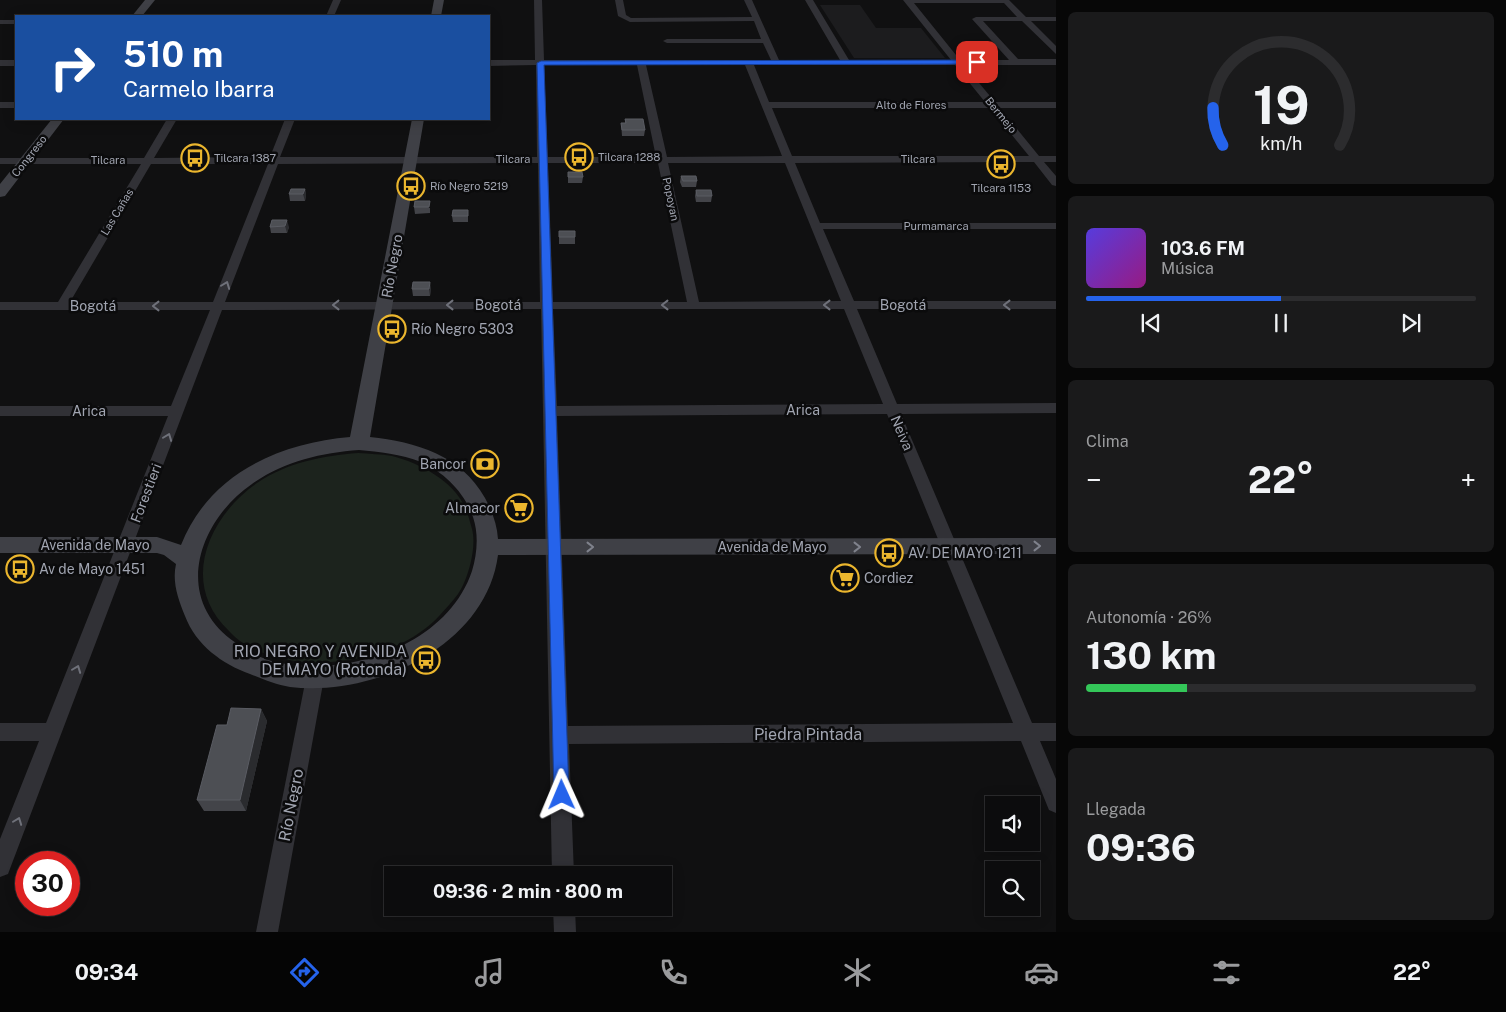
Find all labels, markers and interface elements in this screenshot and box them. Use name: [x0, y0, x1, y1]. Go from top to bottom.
text: 510 m: [123, 34, 223, 75]
icon: right: [40, 35, 105, 100]
pin: [956, 41, 998, 83]
icon: arrive: [963, 48, 991, 76]
text: 19: [1253, 75, 1309, 136]
text: Carmelo Ibarra: [123, 76, 274, 102]
street label: Bermejo: [983, 95, 1019, 135]
street label: Alto de Flores: [876, 99, 947, 111]
street label: Congreso: [9, 133, 49, 179]
text: km/h: [1260, 133, 1302, 154]
bus stop icon: Tilcara 1288: [564, 142, 594, 172]
bus stop icon: Tilcara 1387: [180, 143, 210, 173]
bus stop icon: Tilcara 1153: [986, 149, 1016, 179]
place label: Tilcara 1288: [598, 151, 660, 163]
place label: Tilcara 1387: [214, 152, 276, 164]
street label: Tilcara: [496, 153, 530, 165]
street label: Tilcara: [901, 153, 935, 165]
street label: Tilcara: [91, 154, 125, 166]
bus stop icon: Río Negro 5219: [396, 171, 426, 201]
street label: Popoyan: [661, 176, 681, 222]
place label: Río Negro 5219: [430, 180, 508, 192]
place label: Tilcara 1153: [971, 182, 1031, 194]
street label: Las Cañas: [98, 186, 136, 237]
street label: Purmamarca: [903, 220, 969, 232]
street label: Río Negro: [379, 233, 405, 299]
text: 103.6 FM: [1161, 237, 1245, 259]
text: Música: [1161, 259, 1214, 278]
one-way arrow: [220, 281, 230, 290]
street label: Bogotá: [475, 297, 521, 313]
street label: Bogotá: [880, 297, 926, 313]
street label: Bogotá: [70, 298, 116, 314]
one-way arrow: [332, 300, 340, 310]
one-way arrow: [446, 300, 454, 310]
one-way arrow: [661, 300, 668, 310]
one-way arrow: [823, 300, 831, 310]
one-way arrow: [1003, 300, 1011, 310]
one-way arrow: [152, 301, 160, 311]
icon: previous: [1137, 309, 1165, 337]
icon: pause: [1267, 309, 1295, 337]
icon: next: [1397, 309, 1425, 337]
bus stop icon: Río Negro 5303: [377, 314, 407, 344]
place label: Río Negro 5303: [411, 321, 514, 337]
street label: Arica: [786, 402, 820, 418]
street label: Arica: [72, 403, 106, 419]
street label: Neiva: [888, 413, 916, 453]
text: Clima: [1086, 432, 1129, 451]
one-way arrow: [162, 433, 172, 441]
bank icon: Bancor: [470, 449, 500, 479]
place label: Bancor: [420, 456, 466, 472]
text: 22°: [1248, 457, 1314, 502]
street label: Forestieri: [127, 461, 165, 525]
text: −: [1086, 463, 1102, 496]
text: +: [1460, 463, 1476, 496]
supermarket icon: Almacor: [504, 493, 534, 523]
place label: Almacor: [445, 500, 500, 516]
street label: Avenida de Mayo: [40, 537, 150, 553]
bus stop icon: AV. DE MAYO 1211: [874, 538, 904, 568]
street label: Avenida de Mayo: [717, 539, 827, 555]
one-way arrow: [1034, 541, 1042, 551]
one-way arrow: [586, 542, 594, 552]
one-way arrow: [854, 542, 862, 552]
place label: AV. DE MAYO 1211: [908, 545, 1022, 561]
bus stop icon: Av de Mayo 1451: [5, 554, 35, 584]
place label: Av de Mayo 1451: [39, 561, 145, 577]
supermarket icon: Cordiez: [830, 563, 860, 593]
place label: Cordiez: [864, 570, 914, 586]
text: Autonomía · 26%: [1086, 608, 1212, 627]
text: 130 km: [1086, 633, 1217, 678]
place label: RIO NEGRO Y AVENIDA DE MAYO (Rotonda): [234, 642, 407, 679]
bus stop icon: RIO NEGRO Y AVENIDA DE MAYO (Rotonda): [411, 645, 441, 675]
one-way arrow: [71, 666, 81, 674]
street label: Piedra Pintada: [754, 725, 862, 744]
street label: Río Negro: [275, 767, 307, 843]
position arrow: [535, 768, 587, 820]
map controls: [985, 796, 1040, 916]
button: sound: [985, 796, 1040, 851]
text: Llegada: [1086, 800, 1146, 819]
one-way arrow: [12, 817, 22, 826]
text: 09:36: [1086, 825, 1196, 870]
speed limit sign: 30: [15, 851, 80, 916]
button: search: [985, 861, 1040, 916]
text: 09:36 · 2 min · 800 m: [433, 880, 623, 902]
icon: directions: [287, 955, 322, 990]
icon: music: [472, 955, 507, 990]
icon: phone: [656, 955, 691, 990]
icon: climate: [840, 955, 875, 990]
icon: car: [1024, 955, 1059, 990]
icon: filters: [1209, 955, 1244, 990]
text: 09:34: [75, 959, 138, 985]
text: 22°: [1393, 959, 1431, 985]

